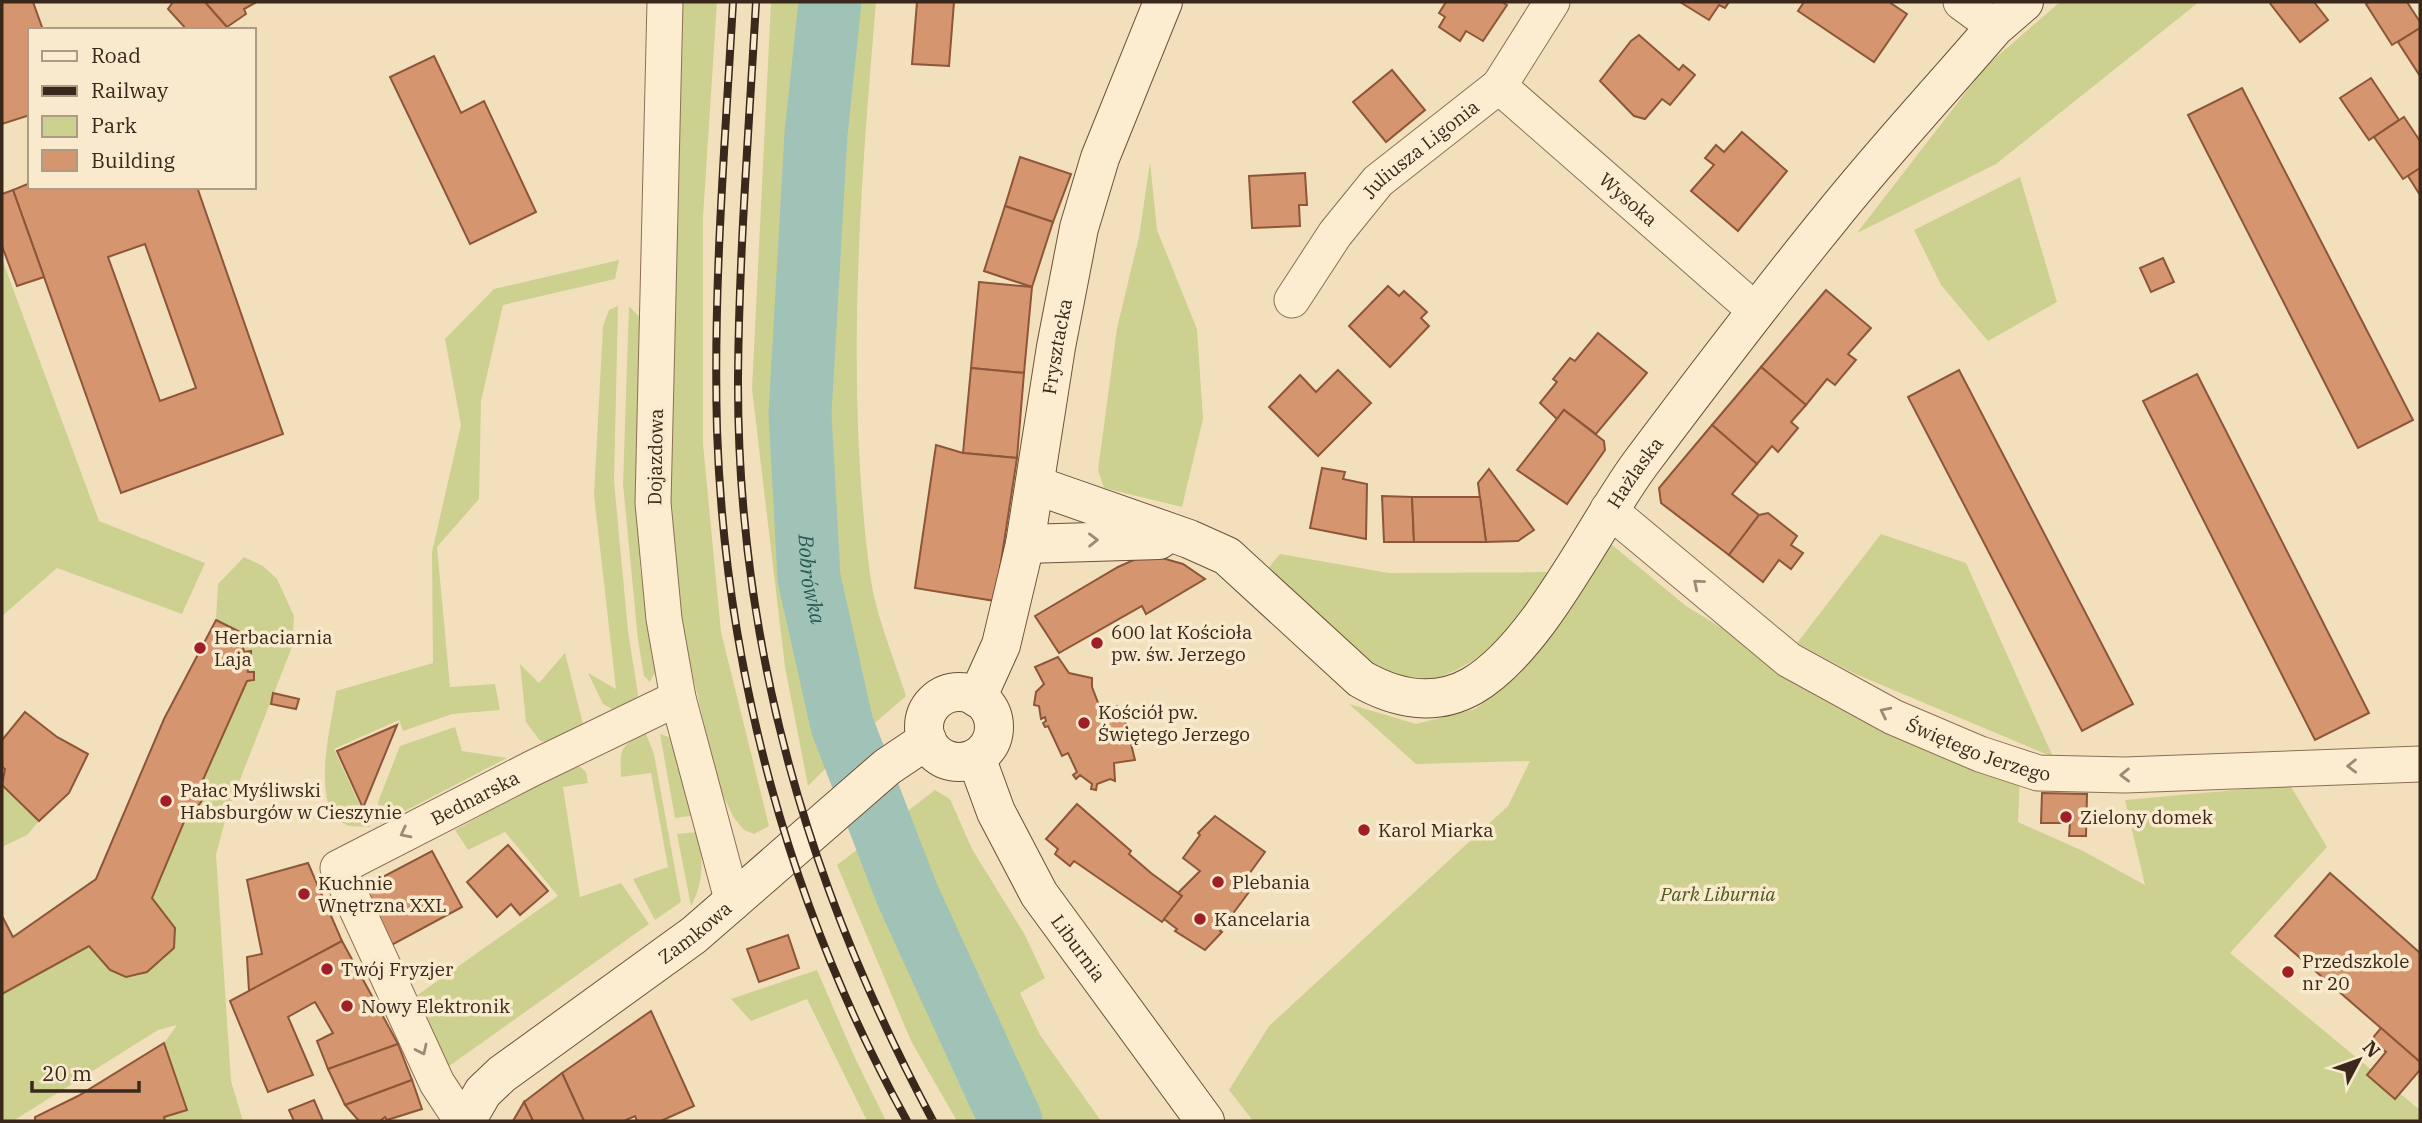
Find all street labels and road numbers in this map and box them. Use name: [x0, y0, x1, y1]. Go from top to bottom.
street label: Juliusza Ligonia: [1357, 94, 1484, 203]
street label: Wysoka: [1594, 167, 1663, 231]
street label: Frysztacka: [1037, 296, 1077, 396]
street label: Dojazdowa: [642, 408, 668, 506]
street label: Hażlaska: [1602, 432, 1668, 513]
street label: Świętego Jerzego: [1903, 712, 2050, 785]
street label: Bednarska: [427, 765, 523, 830]
street label: Zamkowa: [653, 896, 736, 969]
street label: Liburnia: [1046, 910, 1111, 986]

